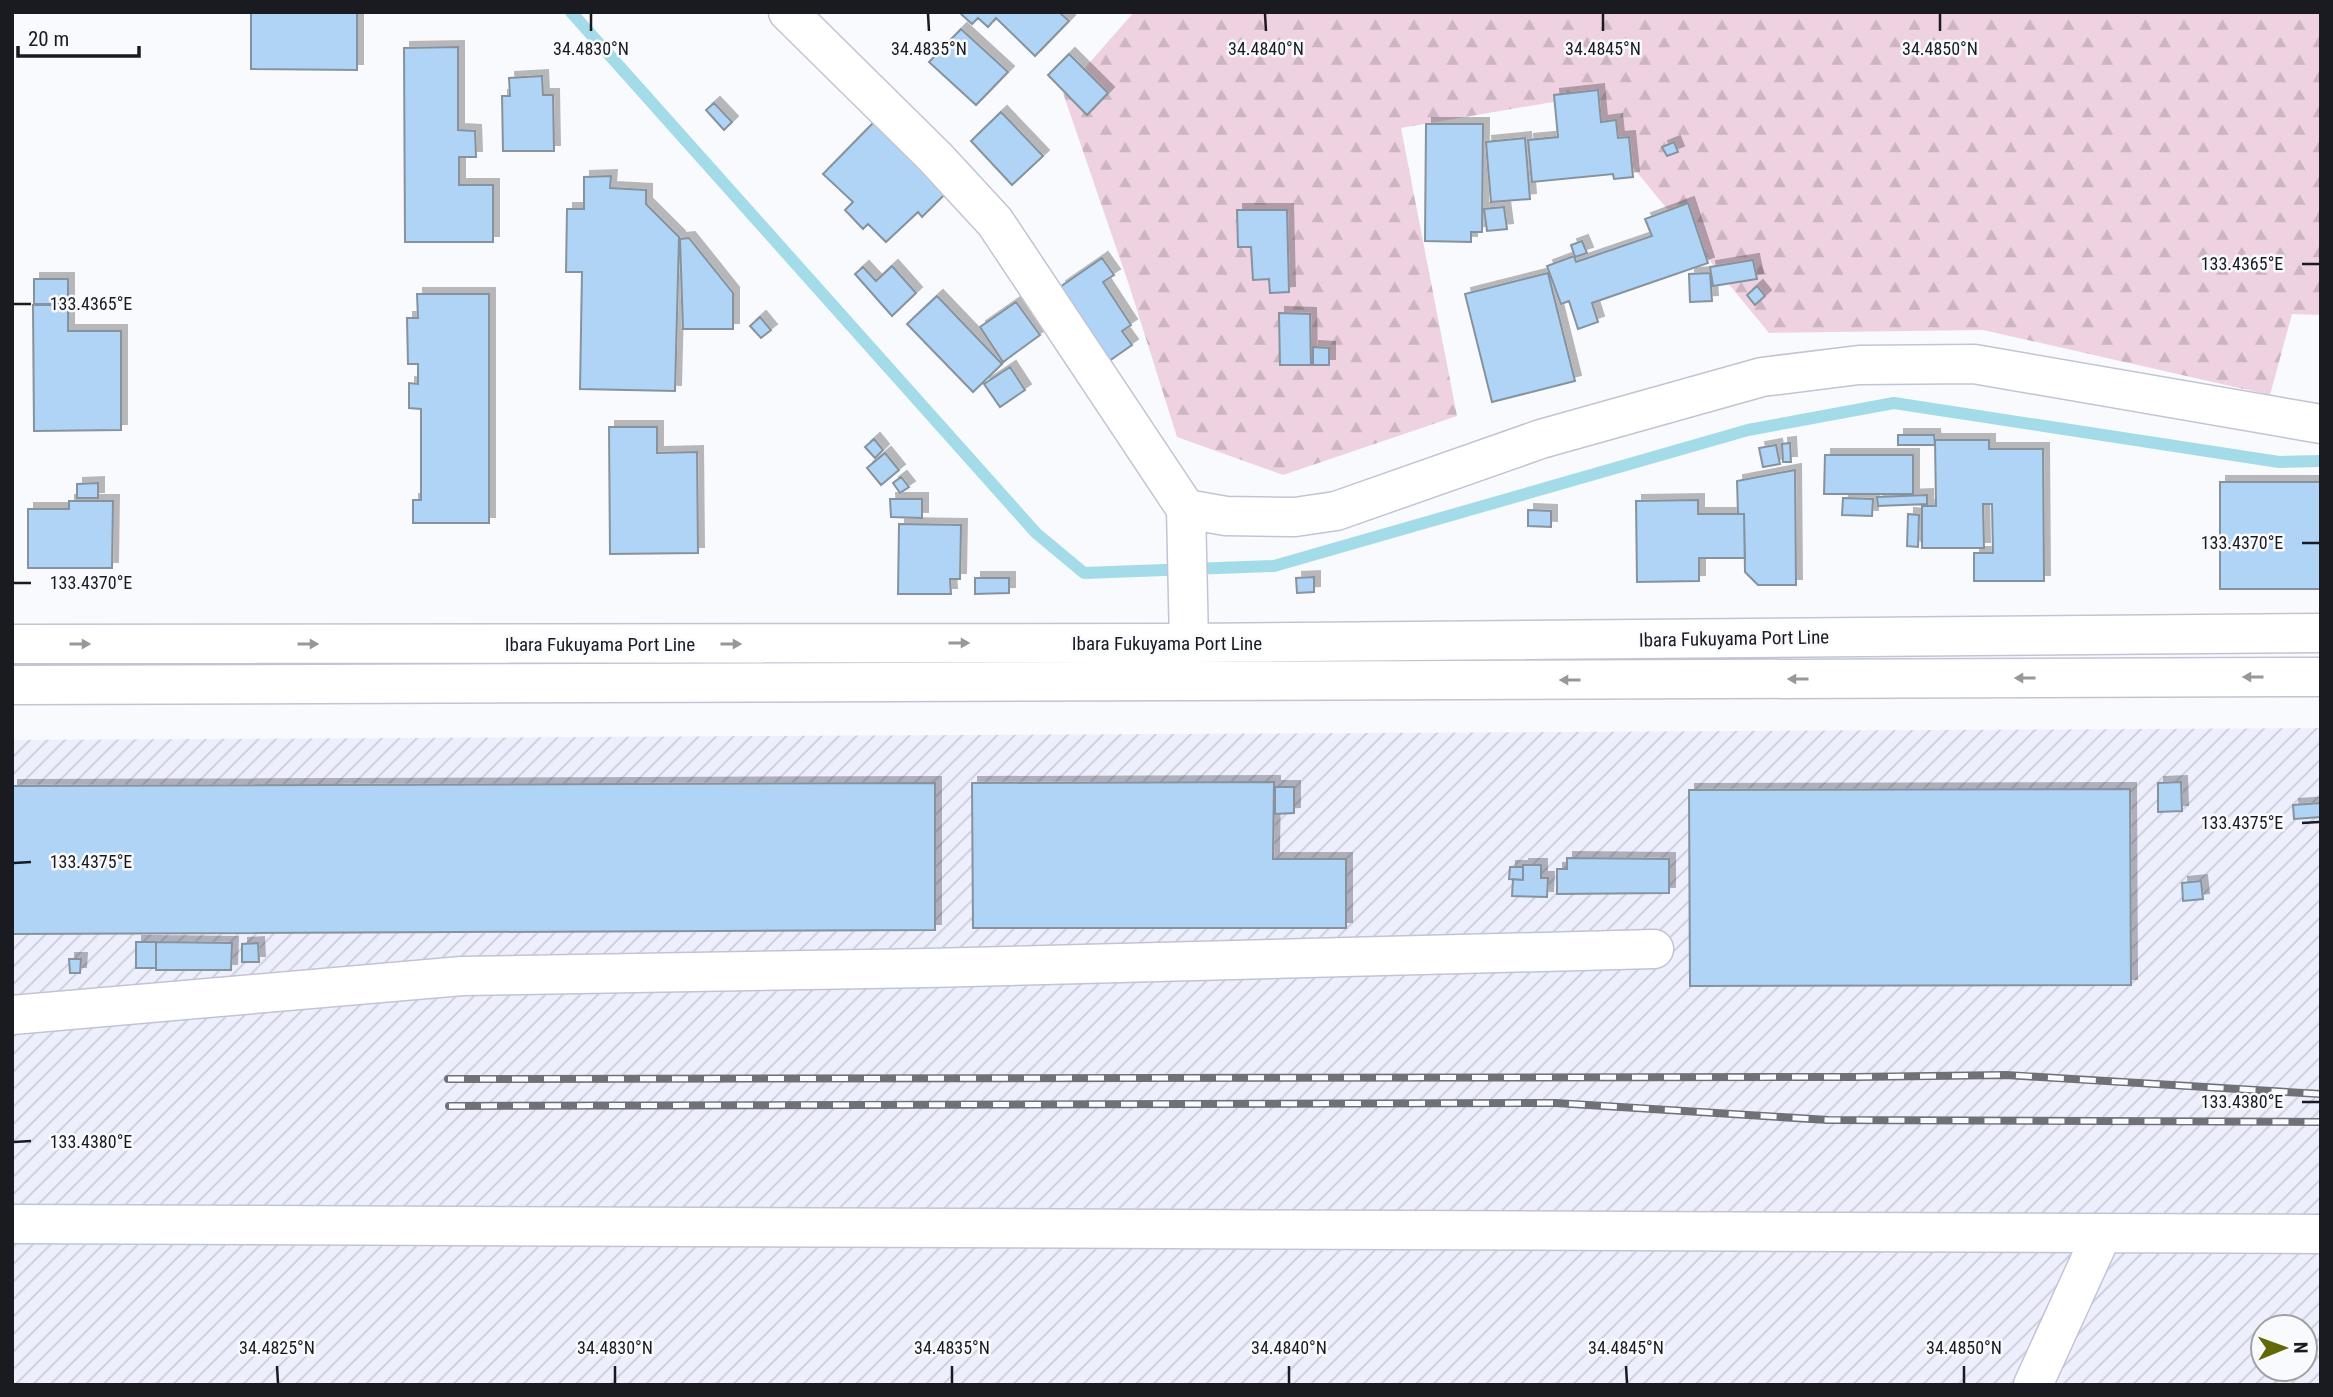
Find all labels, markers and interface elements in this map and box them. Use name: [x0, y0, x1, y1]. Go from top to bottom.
scale bar: [18, 14, 138, 58]
text: 20 m: [28, 27, 69, 51]
text: 34.4830°N: [553, 38, 629, 59]
text: 34.4835°N: [891, 38, 967, 59]
text: 34.4840°N: [1228, 38, 1304, 59]
text: 34.4845°N: [1565, 38, 1641, 59]
text: 34.4850°N: [1902, 38, 1978, 59]
text: 133.4365°E: [2201, 253, 2283, 274]
text: 133.4365°E: [50, 293, 132, 314]
text: 133.4370°E: [2201, 532, 2283, 553]
text: 133.4370°E: [50, 572, 132, 593]
street label: Ibara Fukuyama Port Line: [1639, 625, 1829, 652]
street label: Ibara Fukuyama Port Line: [1072, 632, 1262, 655]
street label: Ibara Fukuyama Port Line: [505, 633, 695, 656]
one-way arrow: [948, 637, 970, 649]
one-way arrow: [70, 638, 92, 650]
one-way arrow: [297, 638, 319, 650]
one-way arrow: [721, 638, 743, 650]
one-way arrow: [2014, 672, 2036, 684]
one-way arrow: [2241, 672, 2263, 683]
one-way arrow: [1786, 673, 1808, 685]
one-way arrow: [1559, 674, 1581, 686]
text: 133.4375°E: [2201, 812, 2283, 833]
text: 133.4375°E: [50, 851, 132, 872]
text: 133.4380°E: [2201, 1091, 2283, 1112]
text: 133.4380°E: [50, 1131, 132, 1152]
north arrow: [2249, 1313, 2319, 1383]
text: 34.4825°N: [239, 1337, 315, 1358]
text: 34.4830°N: [577, 1337, 653, 1358]
text: 34.4835°N: [914, 1337, 990, 1358]
text: 34.4840°N: [1251, 1337, 1327, 1358]
text: 34.4845°N: [1588, 1337, 1664, 1358]
text: 34.4850°N: [1926, 1337, 2002, 1358]
text: N: [2289, 1342, 2312, 1354]

